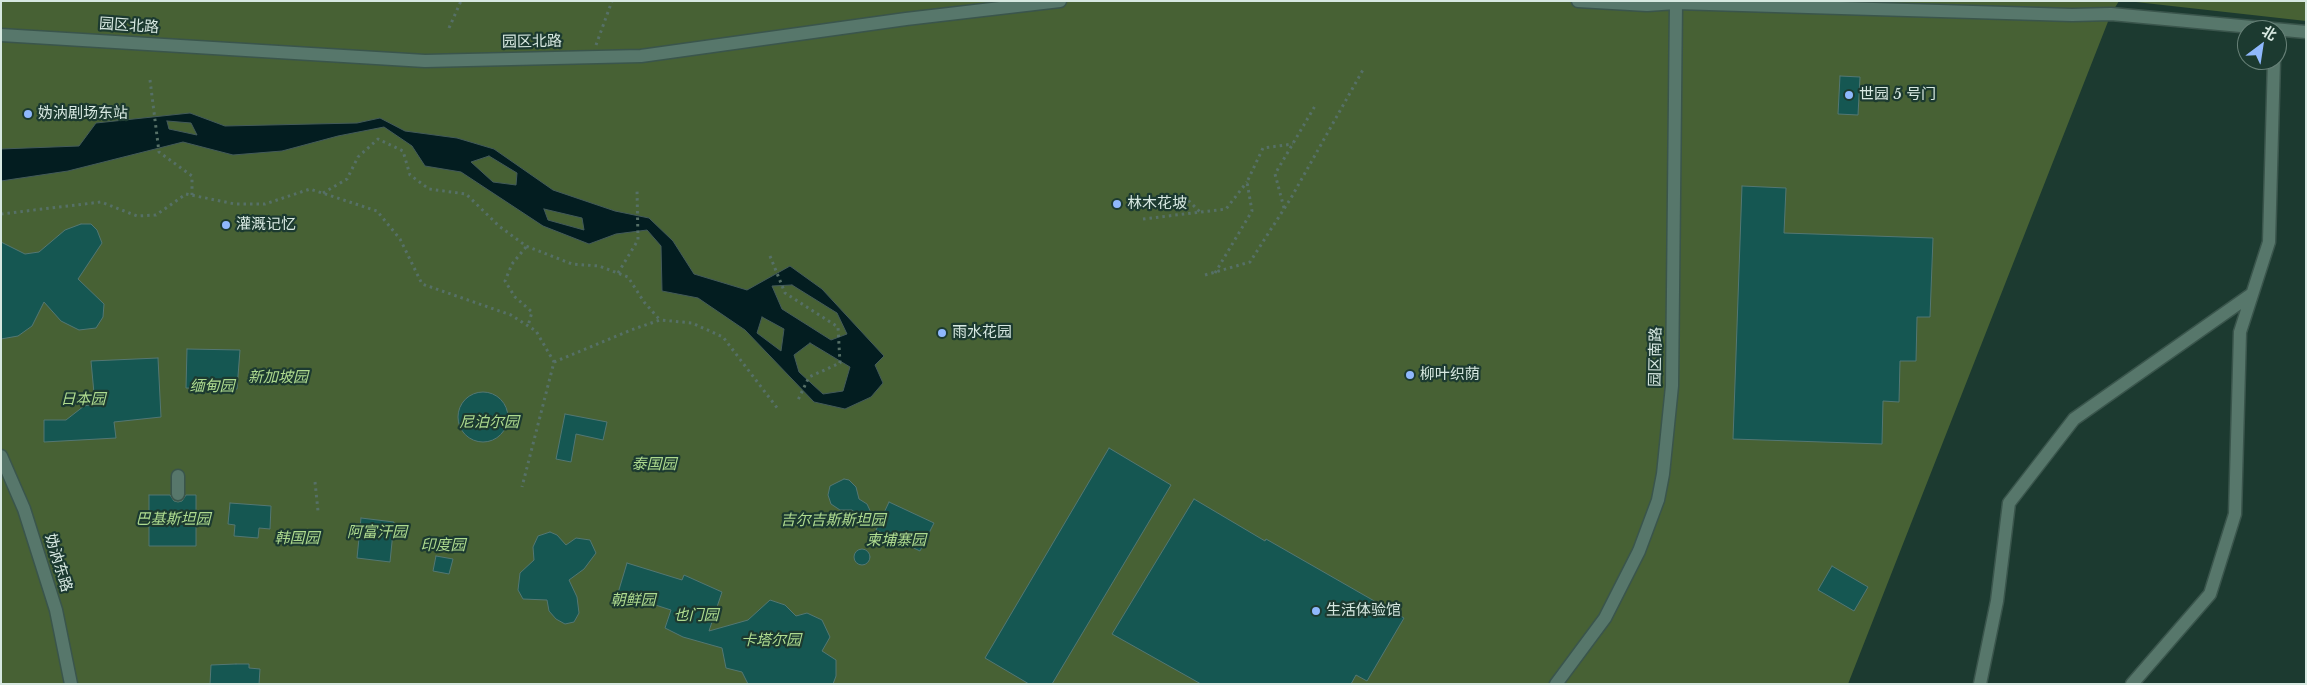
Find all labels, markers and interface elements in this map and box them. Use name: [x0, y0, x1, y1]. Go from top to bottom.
street label: 园区北路: [98, 15, 160, 37]
north arrow: [2237, 20, 2287, 70]
text: 北: [2259, 22, 2280, 44]
street label: 园区北路: [502, 32, 562, 52]
place label: 世园 5 号门: [1859, 86, 1936, 104]
marker: 世园 5 号门: [1843, 89, 1855, 101]
place label: 妫汭剧场东站: [38, 105, 128, 123]
marker: 妫汭剧场东站: [22, 108, 34, 120]
place label: 林木花坡: [1127, 195, 1187, 213]
marker: 林木花坡: [1111, 198, 1123, 210]
place label: 灌溉记忆: [236, 216, 296, 234]
marker: 灌溉记忆: [220, 219, 232, 231]
place label: 雨水花园: [952, 324, 1012, 342]
marker: 雨水花园: [936, 327, 948, 339]
street label: 园区南路: [1646, 327, 1666, 387]
place label: 柳叶织荫: [1420, 366, 1480, 384]
park label: 新加坡园: [248, 369, 308, 387]
marker: 柳叶织荫: [1404, 369, 1416, 381]
park label: 缅甸园: [190, 378, 234, 396]
park label: 日本园: [61, 391, 105, 409]
park label: 尼泊尔园: [459, 414, 519, 432]
park label: 泰国园: [632, 456, 676, 474]
park label: 巴基斯坦园: [136, 511, 210, 529]
park label: 吉尔吉斯斯坦园: [781, 512, 885, 530]
park label: 阿富汗园: [347, 524, 407, 542]
park label: 韩国园: [275, 530, 319, 548]
street label: 妫汭东路: [41, 532, 75, 594]
park label: 柬埔寨园: [866, 532, 926, 550]
park label: 印度园: [421, 537, 465, 555]
park label: 朝鲜园: [611, 592, 655, 610]
place label: 生活体验馆: [1326, 602, 1401, 620]
marker: 生活体验馆: [1310, 605, 1322, 617]
park label: 也门园: [674, 607, 718, 625]
park label: 卡塔尔园: [741, 632, 801, 650]

